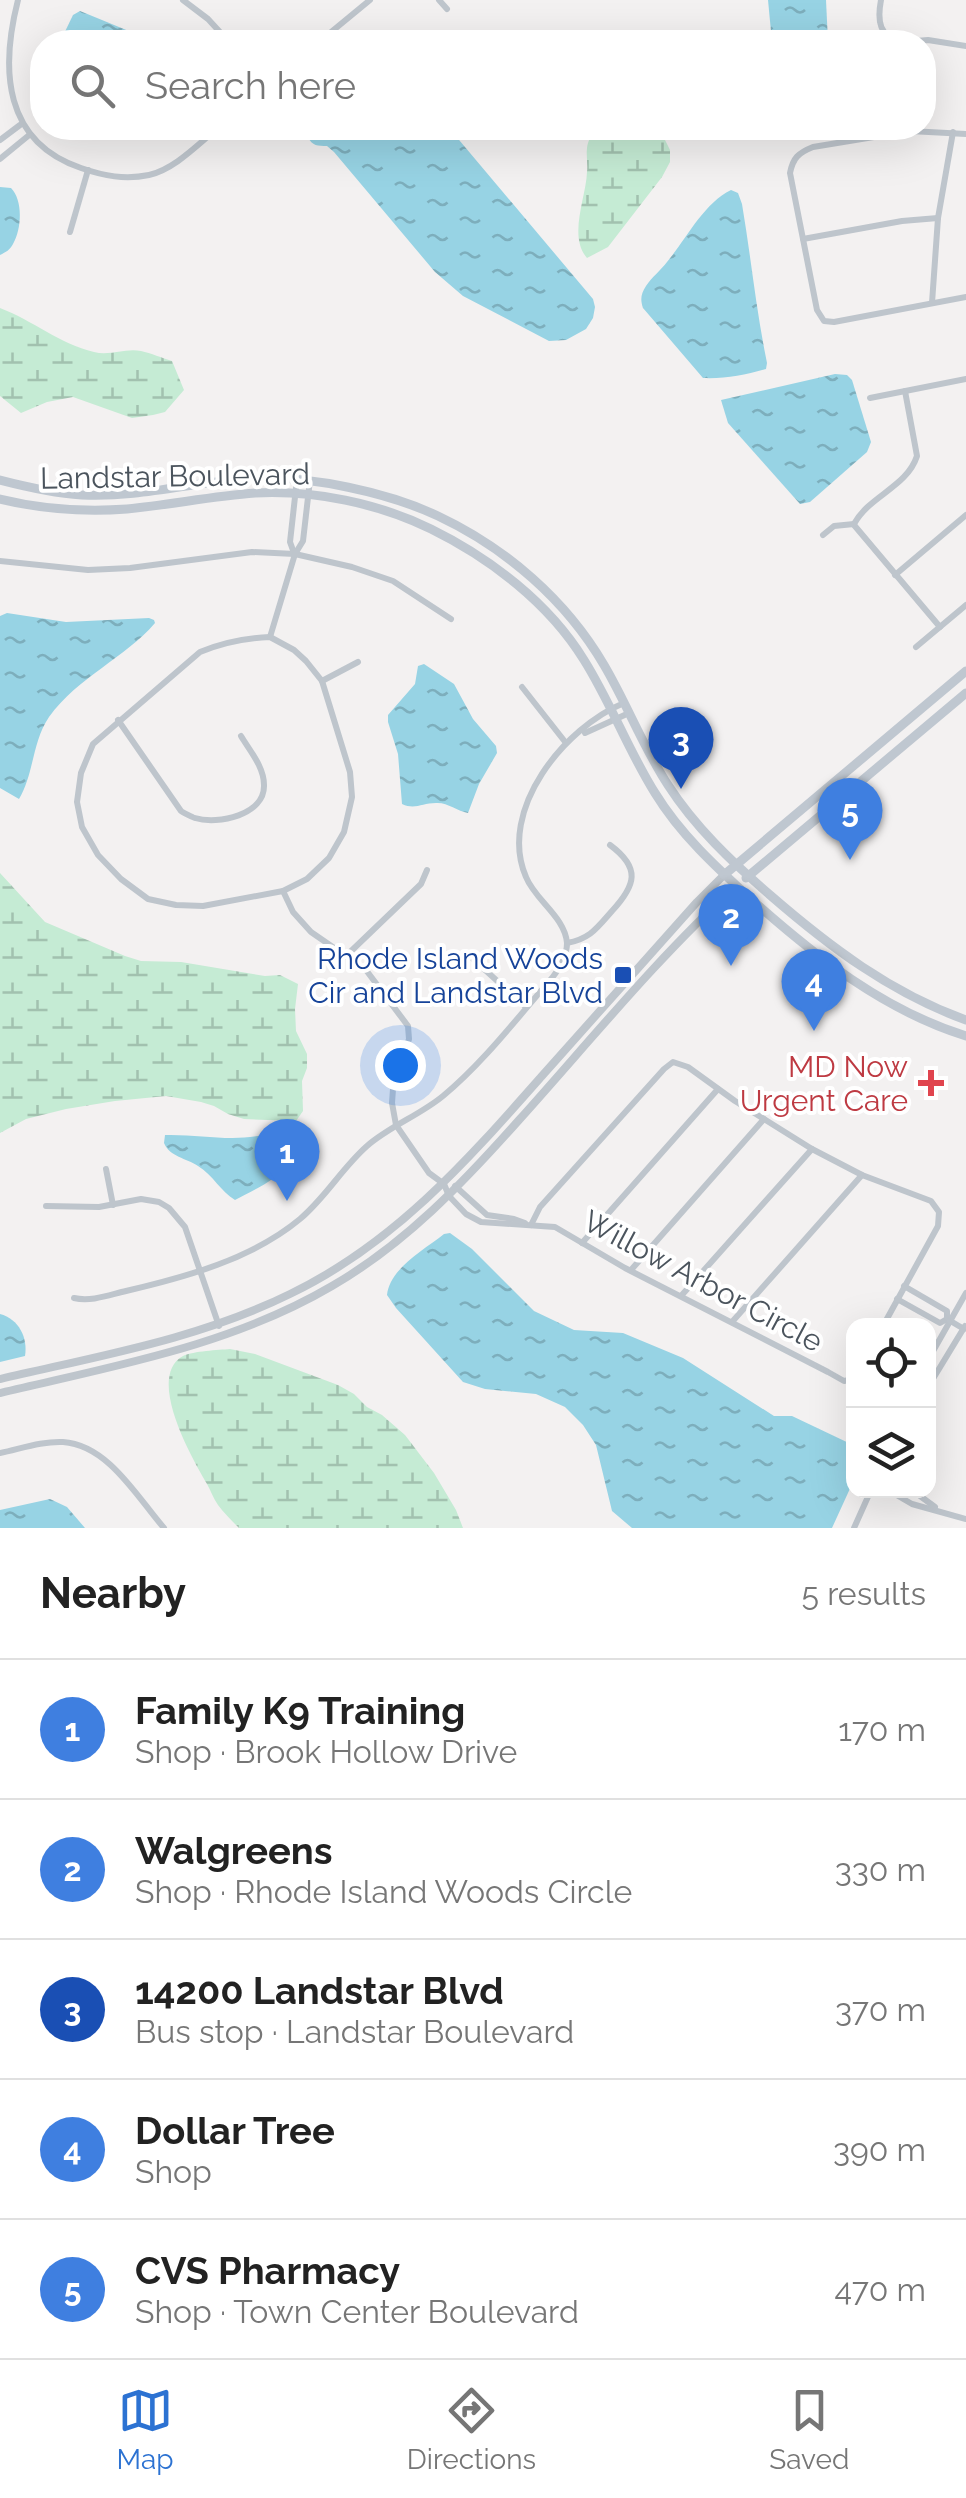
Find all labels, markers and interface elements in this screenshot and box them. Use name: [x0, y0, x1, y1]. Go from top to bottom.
search box: [30, 30, 936, 140]
icon: search: [65, 58, 120, 113]
text: Search here: [145, 63, 356, 108]
street label: Landstar Boulevard: [40, 456, 310, 496]
pin: 3: [648, 706, 714, 789]
pin: 5: [818, 778, 882, 860]
pin: 2: [698, 884, 764, 966]
place label: Rhode Island Woods Cir and Landstar Blvd: [308, 941, 603, 1010]
pin: 4: [782, 948, 846, 1031]
marker: Rhode Island Woods Cir and Landstar Blvd: [612, 964, 634, 986]
your location: [375, 1040, 426, 1091]
place label: MD Now Urgent Care: [740, 1049, 908, 1118]
marker: MD Now Urgent Care: [918, 1070, 944, 1096]
pin: 1: [254, 1118, 320, 1201]
street label: Willow Arbor Circle: [577, 1203, 829, 1359]
map controls: [846, 1318, 936, 1498]
button: locate: [846, 1318, 936, 1408]
button: layers: [846, 1408, 936, 1498]
text: Nearby: [40, 1569, 186, 1618]
text: 5 results: [802, 1575, 926, 1612]
text: Family K9 Training: [135, 1688, 465, 1733]
text: 1: [65, 1711, 80, 1748]
text: 170 m: [838, 1711, 926, 1748]
text: Shop · Brook Hollow Drive: [135, 1733, 517, 1770]
text: Walgreens: [135, 1828, 332, 1873]
text: 2: [63, 1851, 82, 1888]
text: 330 m: [835, 1851, 926, 1888]
text: Shop · Rhode Island Woods Circle: [135, 1873, 632, 1910]
text: 14200 Landstar Blvd: [135, 1968, 504, 2013]
text: 3: [64, 1991, 81, 2028]
text: 370 m: [835, 1991, 926, 2028]
text: Bus stop · Landstar Boulevard: [135, 2013, 574, 2050]
text: Dollar Tree: [135, 2108, 335, 2153]
text: 4: [63, 2131, 82, 2168]
text: 390 m: [833, 2131, 926, 2168]
text: Shop: [135, 2153, 212, 2190]
text: CVS Pharmacy: [135, 2248, 400, 2293]
text: 5: [64, 2271, 81, 2308]
text: 470 m: [835, 2271, 926, 2308]
text: Shop · Town Center Boulevard: [135, 2293, 579, 2330]
tab: Map: [117, 2383, 174, 2476]
tab: Directions: [407, 2383, 536, 2476]
tab: Saved: [769, 2383, 849, 2476]

